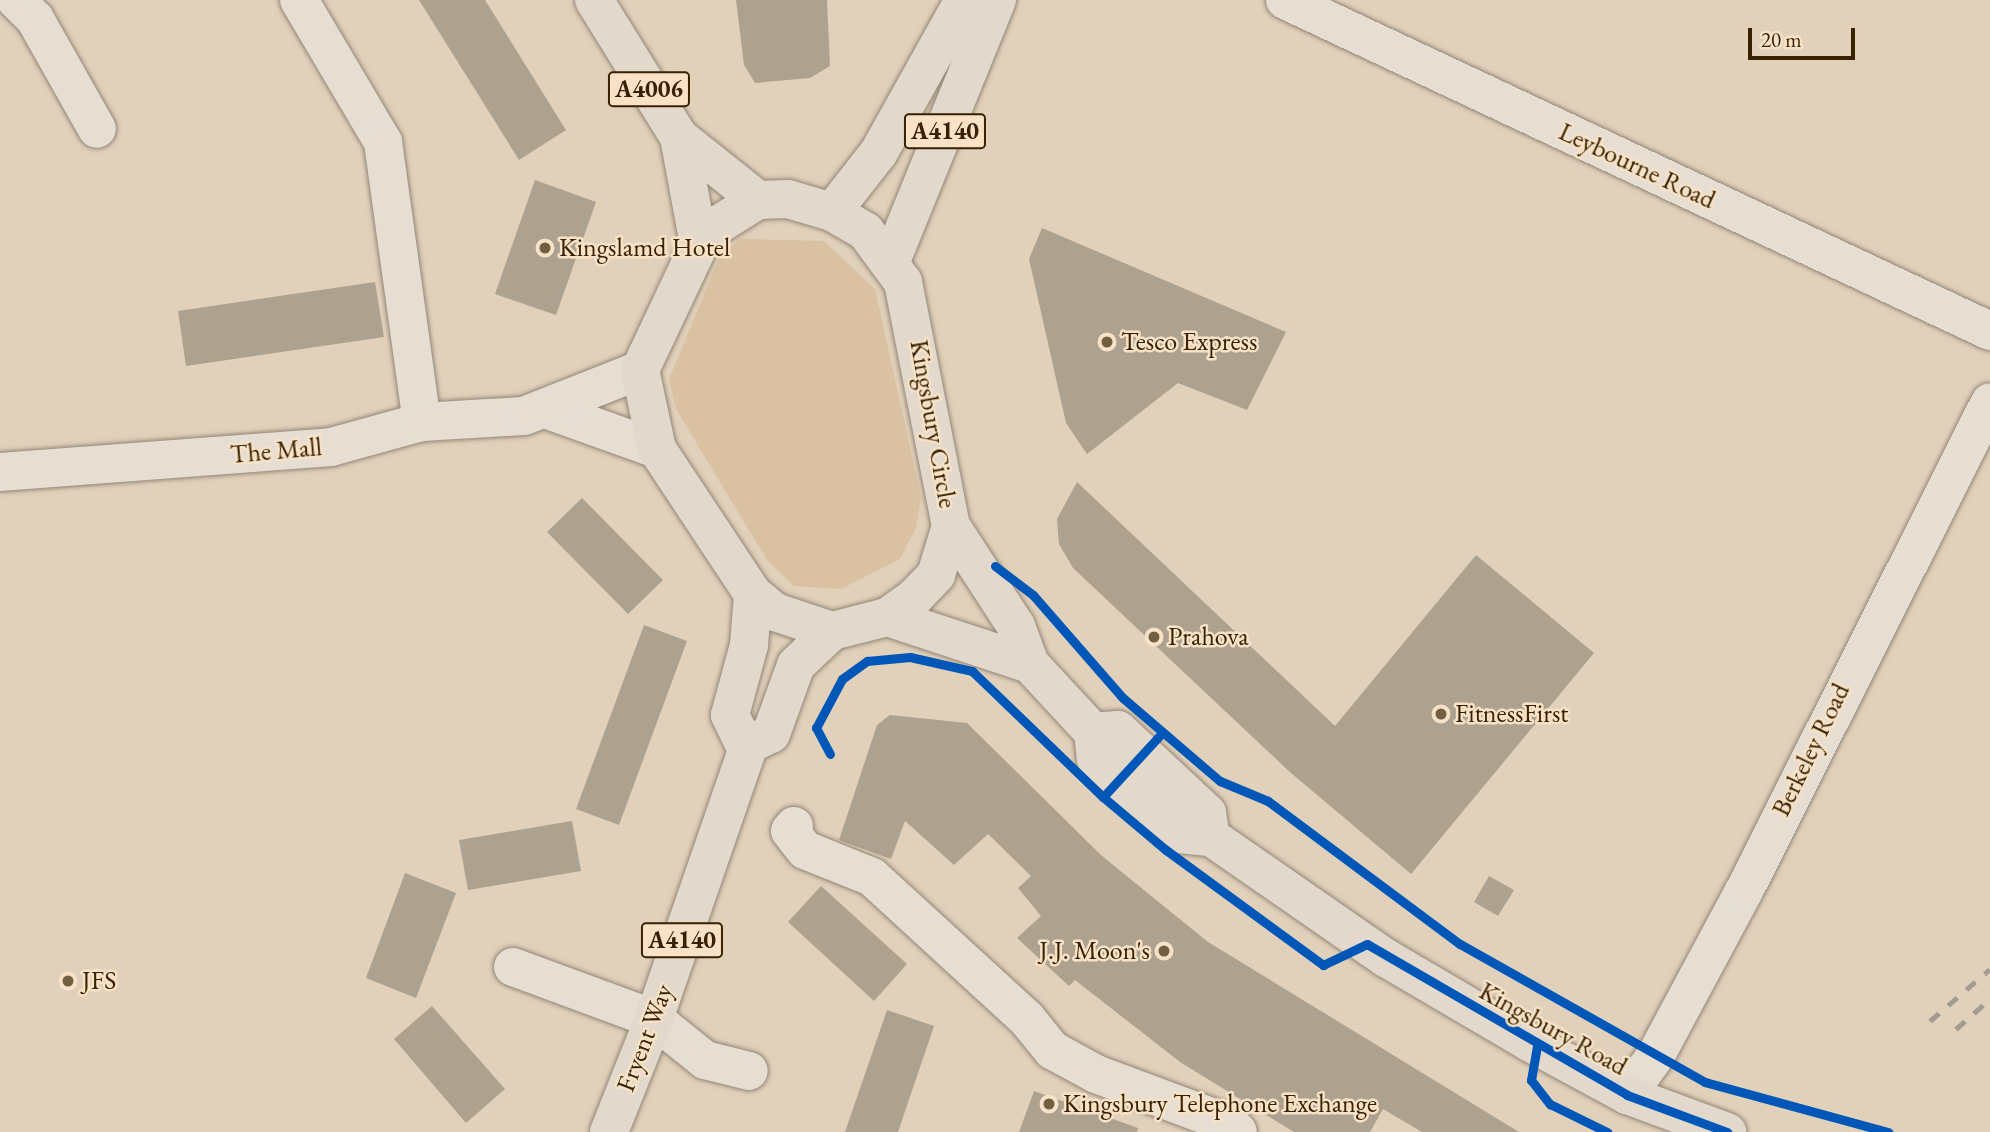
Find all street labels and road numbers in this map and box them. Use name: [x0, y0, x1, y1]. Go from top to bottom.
road number: A4006: [607, 68, 691, 110]
road number: A4140: [903, 110, 987, 152]
street label: Leybourne Road: [1554, 116, 1720, 216]
street label: Kingsbury Circle: [903, 337, 963, 511]
street label: The Mall: [229, 431, 323, 471]
street label: Berkeley Road: [1765, 679, 1857, 821]
road number: A4140: [640, 920, 724, 960]
street label: Kingsbury Road: [1474, 976, 1632, 1082]
street label: Fryent Way: [610, 980, 680, 1096]

